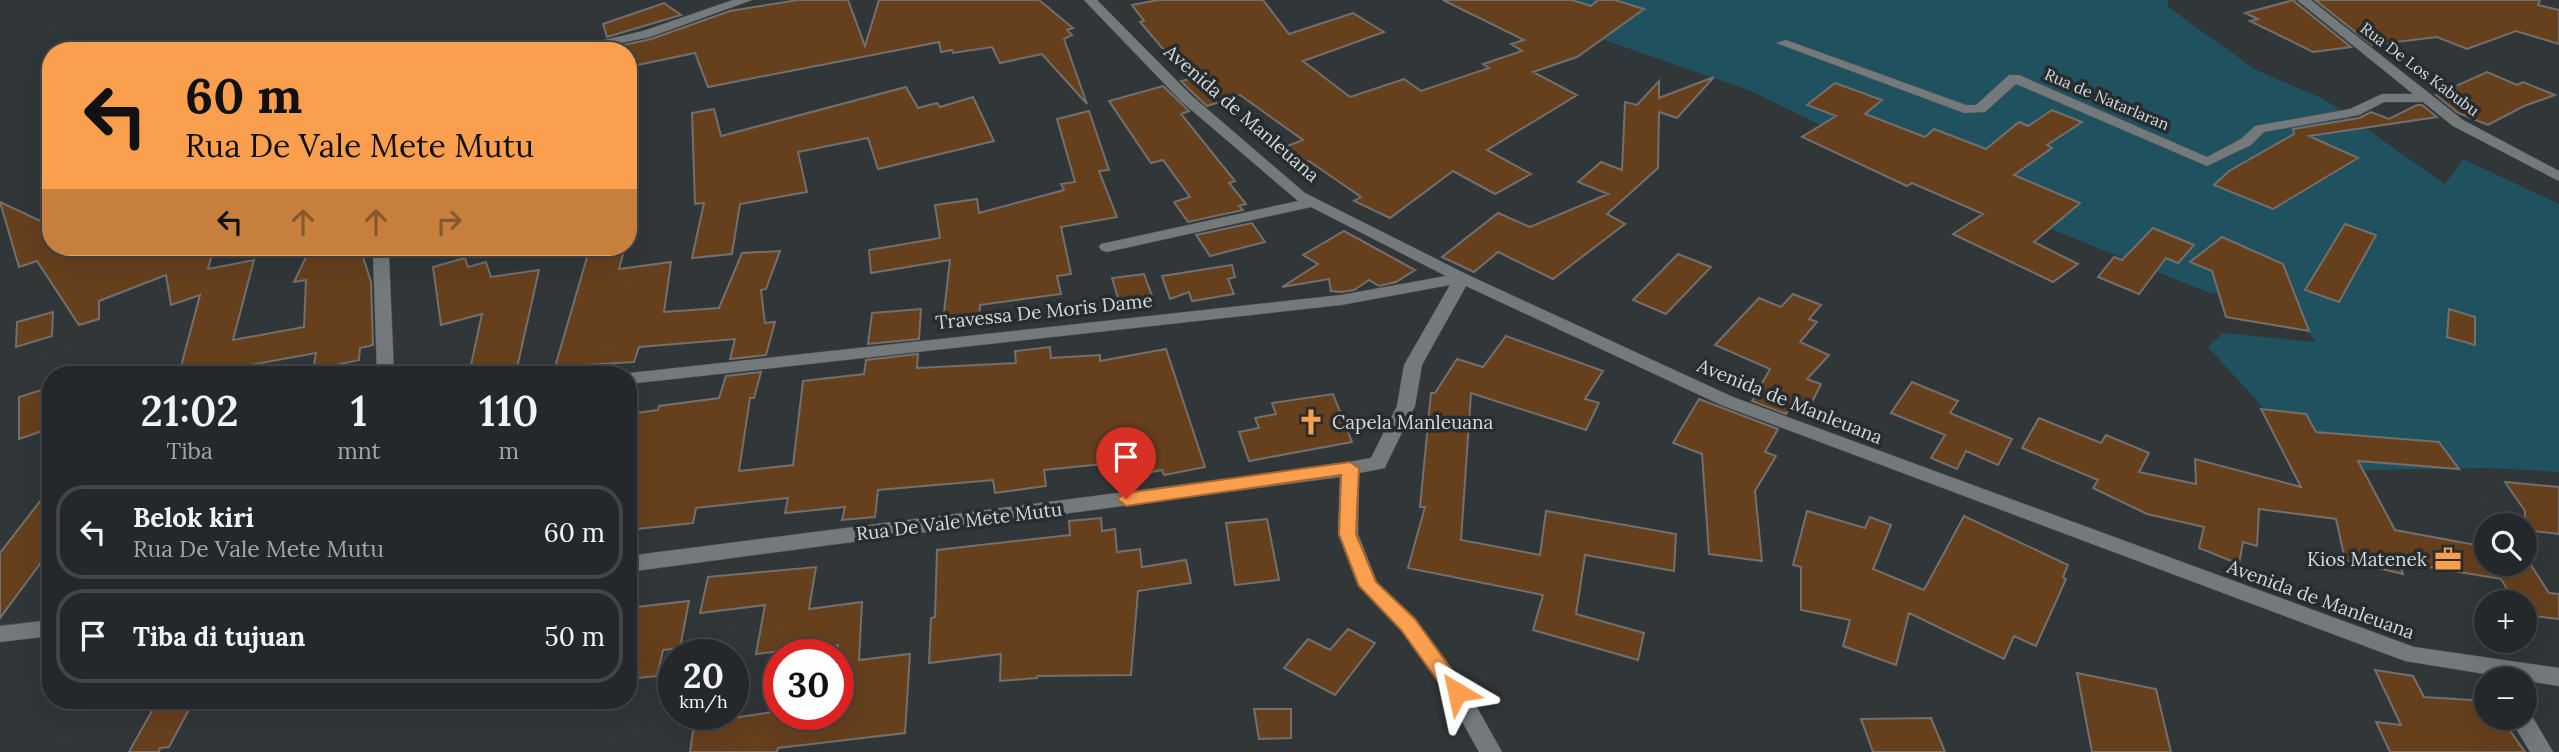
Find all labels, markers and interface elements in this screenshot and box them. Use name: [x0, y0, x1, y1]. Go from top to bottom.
street label: Rua De Los Kabubu: [2356, 18, 2484, 121]
street label: Avenida de Manleuana: [1159, 38, 1325, 187]
text: 60 m: [185, 64, 302, 126]
street label: Rua de Natarlaran: [2042, 64, 2173, 134]
icon: left: [70, 70, 161, 161]
text: Rua De Vale Mete Mutu: [185, 125, 534, 166]
icon: left: [211, 203, 249, 241]
icon: ahead: [284, 203, 322, 241]
icon: ahead: [357, 203, 395, 241]
icon: right: [430, 203, 468, 241]
street label: Travessa De Moris Dame: [934, 288, 1154, 334]
street label: Avenida de Manleuana: [1693, 352, 1886, 449]
text: 21:02: [141, 384, 239, 438]
text: 1: [351, 384, 367, 438]
text: 110: [479, 384, 538, 438]
church icon: Capela Manleuana: [1296, 407, 1326, 437]
place label: Capela Manleuana: [1332, 410, 1494, 434]
pin: [1096, 427, 1156, 499]
text: Tiba: [166, 436, 213, 465]
text: mnt: [337, 436, 380, 465]
text: m: [498, 436, 519, 465]
icon: arrive: [1107, 438, 1145, 476]
street label: Rua De Vale Mete Mutu: [855, 496, 1063, 546]
text: Belok kiri: [133, 501, 254, 534]
icon: left: [74, 513, 112, 551]
map controls: [2474, 513, 2537, 730]
button: search: [2474, 513, 2537, 576]
text: 60 m: [544, 516, 605, 549]
text: Rua De Vale Mete Mutu: [133, 534, 384, 563]
office icon: Kios Matenek: [2433, 544, 2463, 574]
place label: Kios Matenek: [2307, 547, 2428, 571]
street label: Avenida de Manleuana: [2223, 554, 2418, 644]
button: +: [2474, 590, 2537, 653]
icon: arrive: [74, 617, 112, 655]
text: Tiba di tujuan: [133, 620, 305, 653]
text: 50 m: [545, 620, 605, 653]
speed limit sign: 30: [763, 639, 854, 730]
text: 20: [683, 653, 724, 698]
position arrow: [1420, 655, 1494, 729]
button: −: [2474, 667, 2537, 730]
text: km/h: [679, 690, 728, 713]

